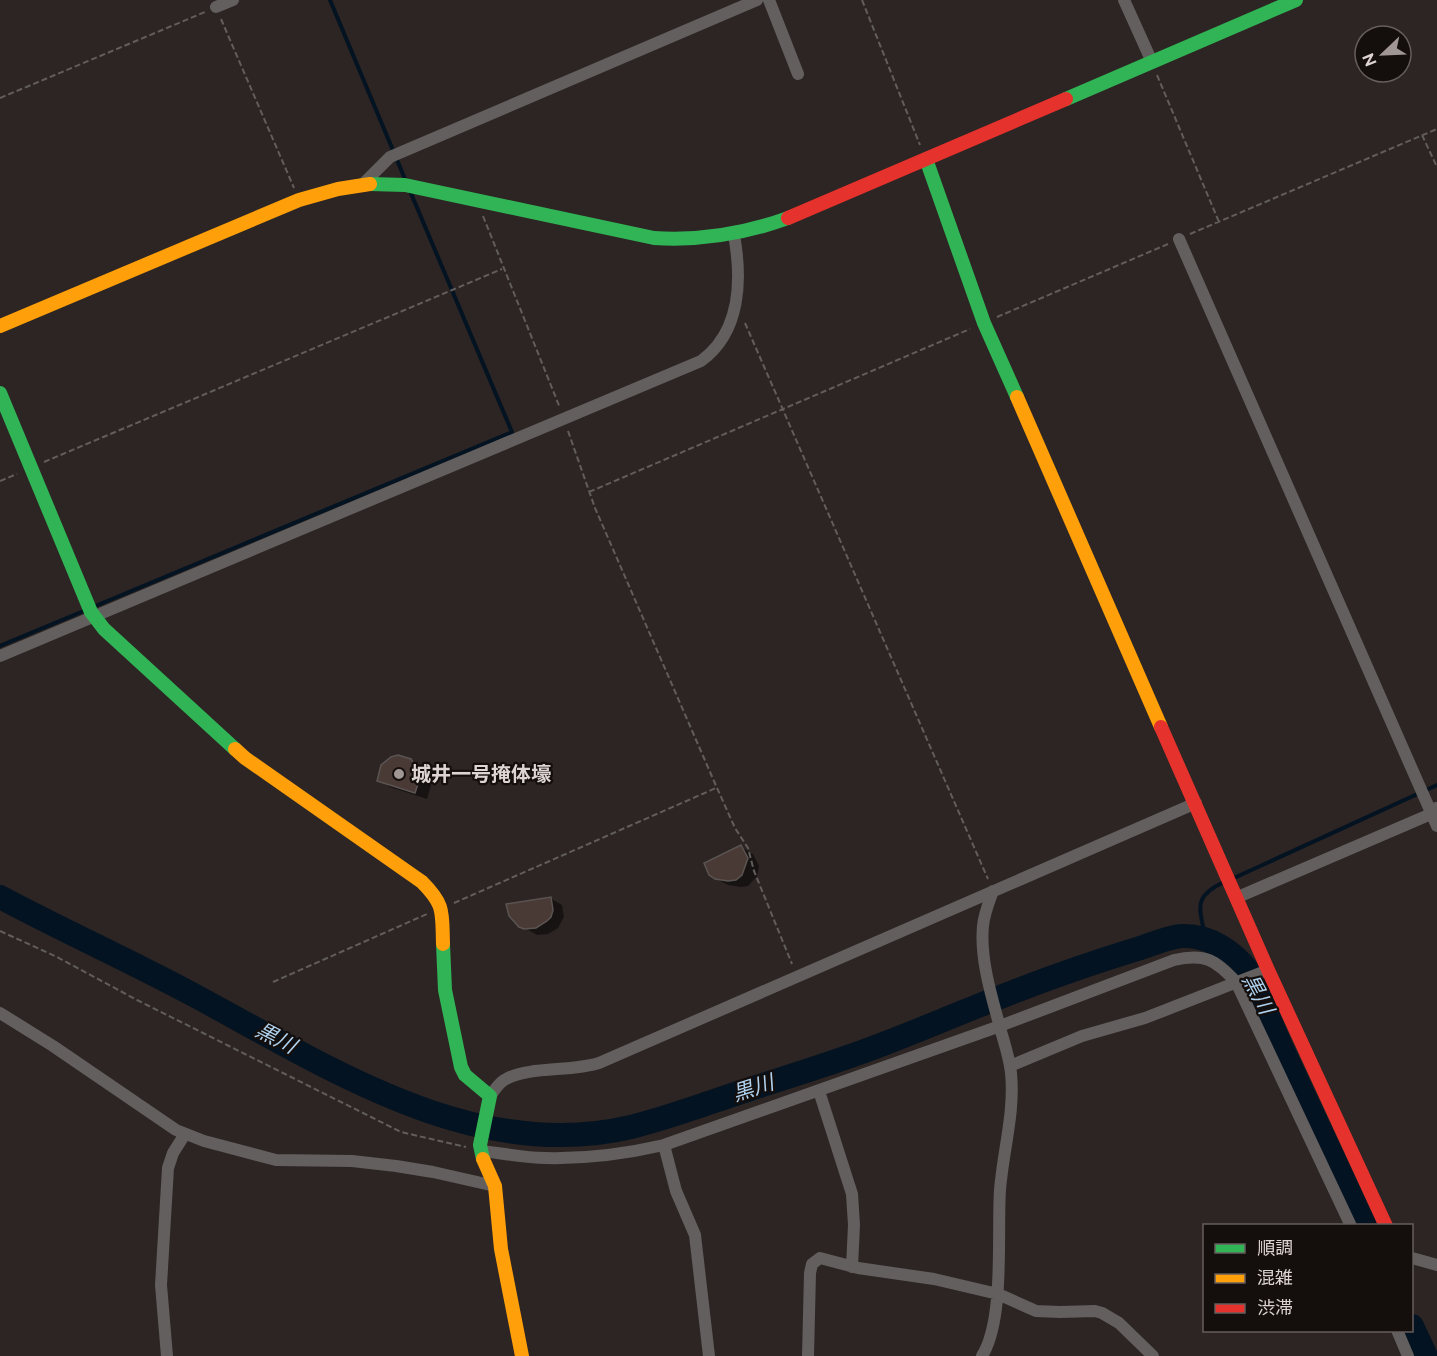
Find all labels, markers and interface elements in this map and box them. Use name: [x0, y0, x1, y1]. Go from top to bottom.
north arrow: [1353, 24, 1413, 84]
text: N: [1359, 50, 1381, 69]
place label: 城井一号掩体壕: [411, 762, 552, 786]
marker: 城井一号掩体壕: [392, 767, 406, 781]
water label: 黒川: [1238, 969, 1280, 1020]
water label: 黒川: [252, 1017, 302, 1059]
water label: 黒川: [729, 1069, 779, 1106]
legend: [1203, 1224, 1413, 1332]
text: 順調: [1257, 1237, 1293, 1258]
text: 混雑: [1257, 1267, 1293, 1288]
text: 渋滞: [1257, 1297, 1293, 1318]

